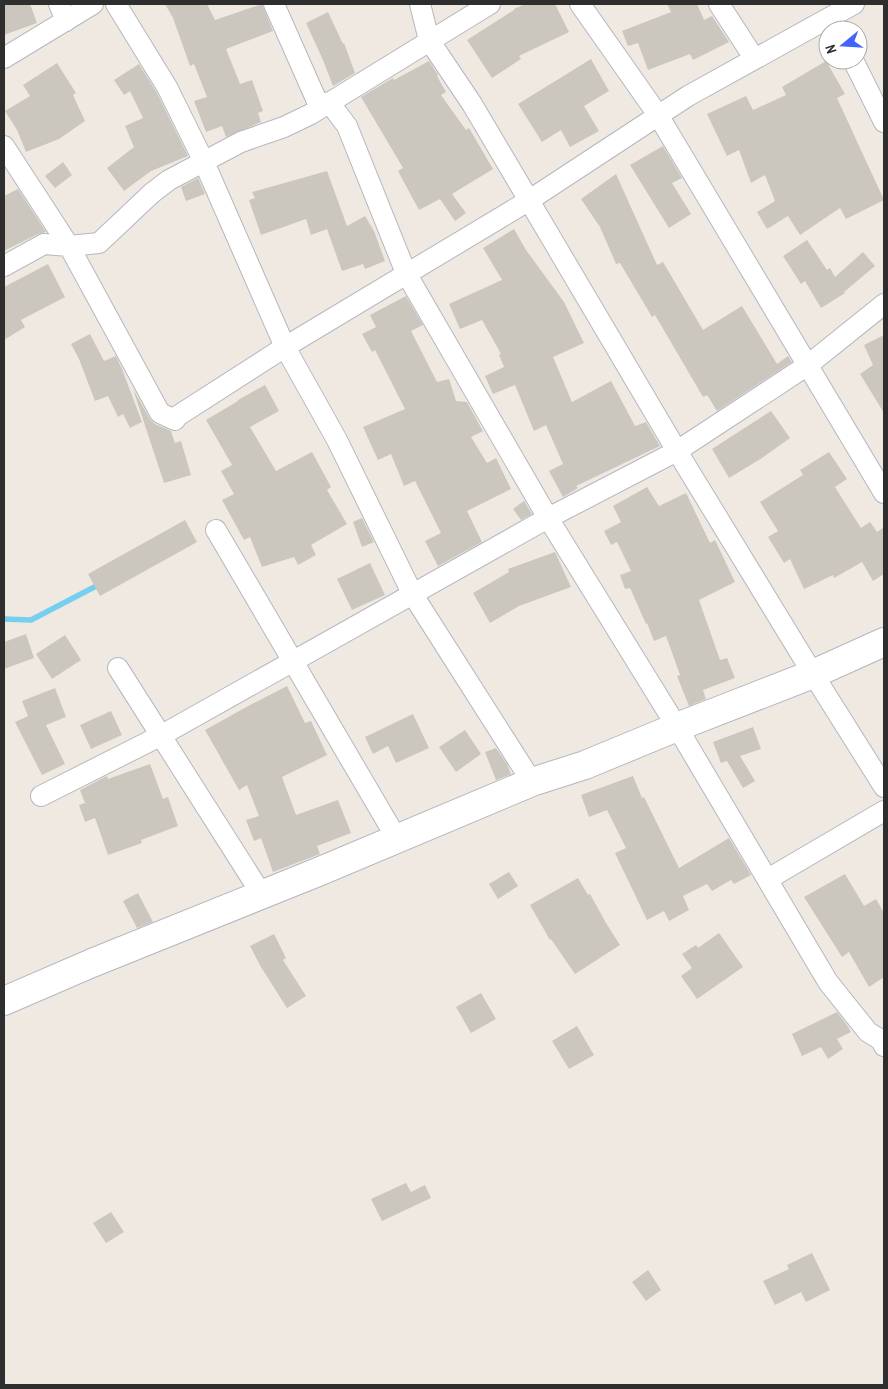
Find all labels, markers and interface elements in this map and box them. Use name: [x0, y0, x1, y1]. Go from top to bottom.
north arrow: [818, 20, 868, 70]
text: N: [821, 42, 840, 56]

